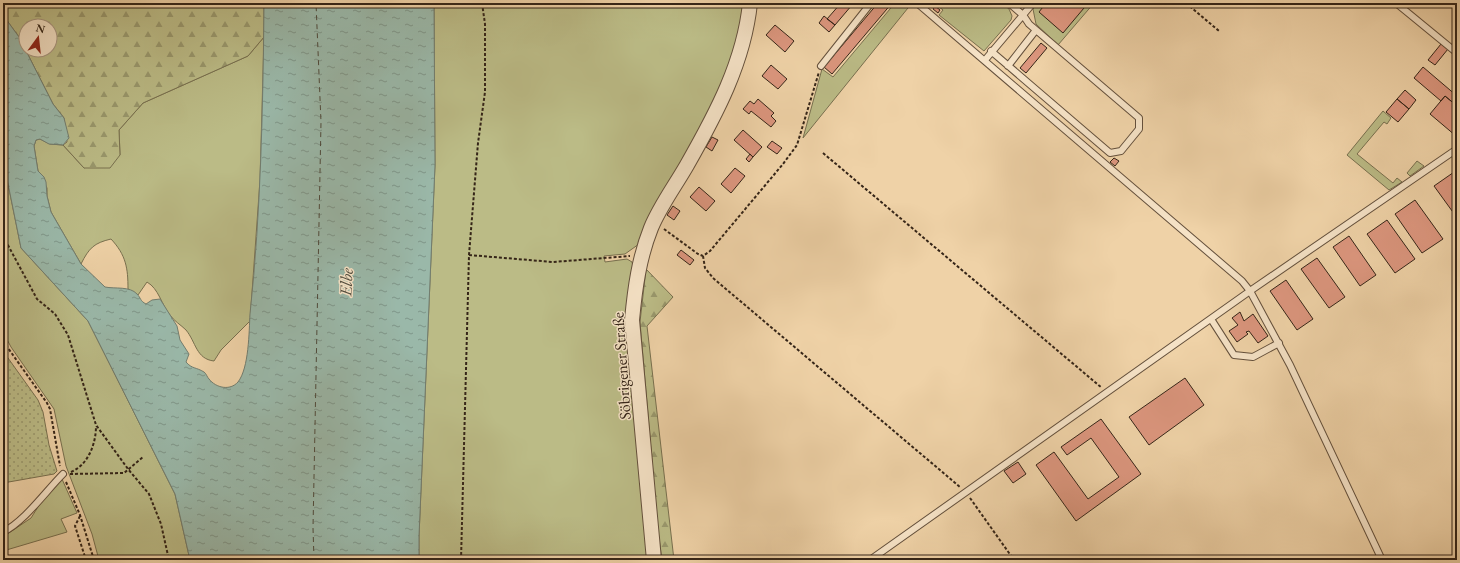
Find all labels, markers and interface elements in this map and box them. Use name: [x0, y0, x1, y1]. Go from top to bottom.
north arrow: [18, 18, 58, 58]
text: N: [34, 20, 47, 36]
water label: Elbe: [334, 267, 358, 297]
street label: Söbrigener Straße: [607, 311, 636, 420]

